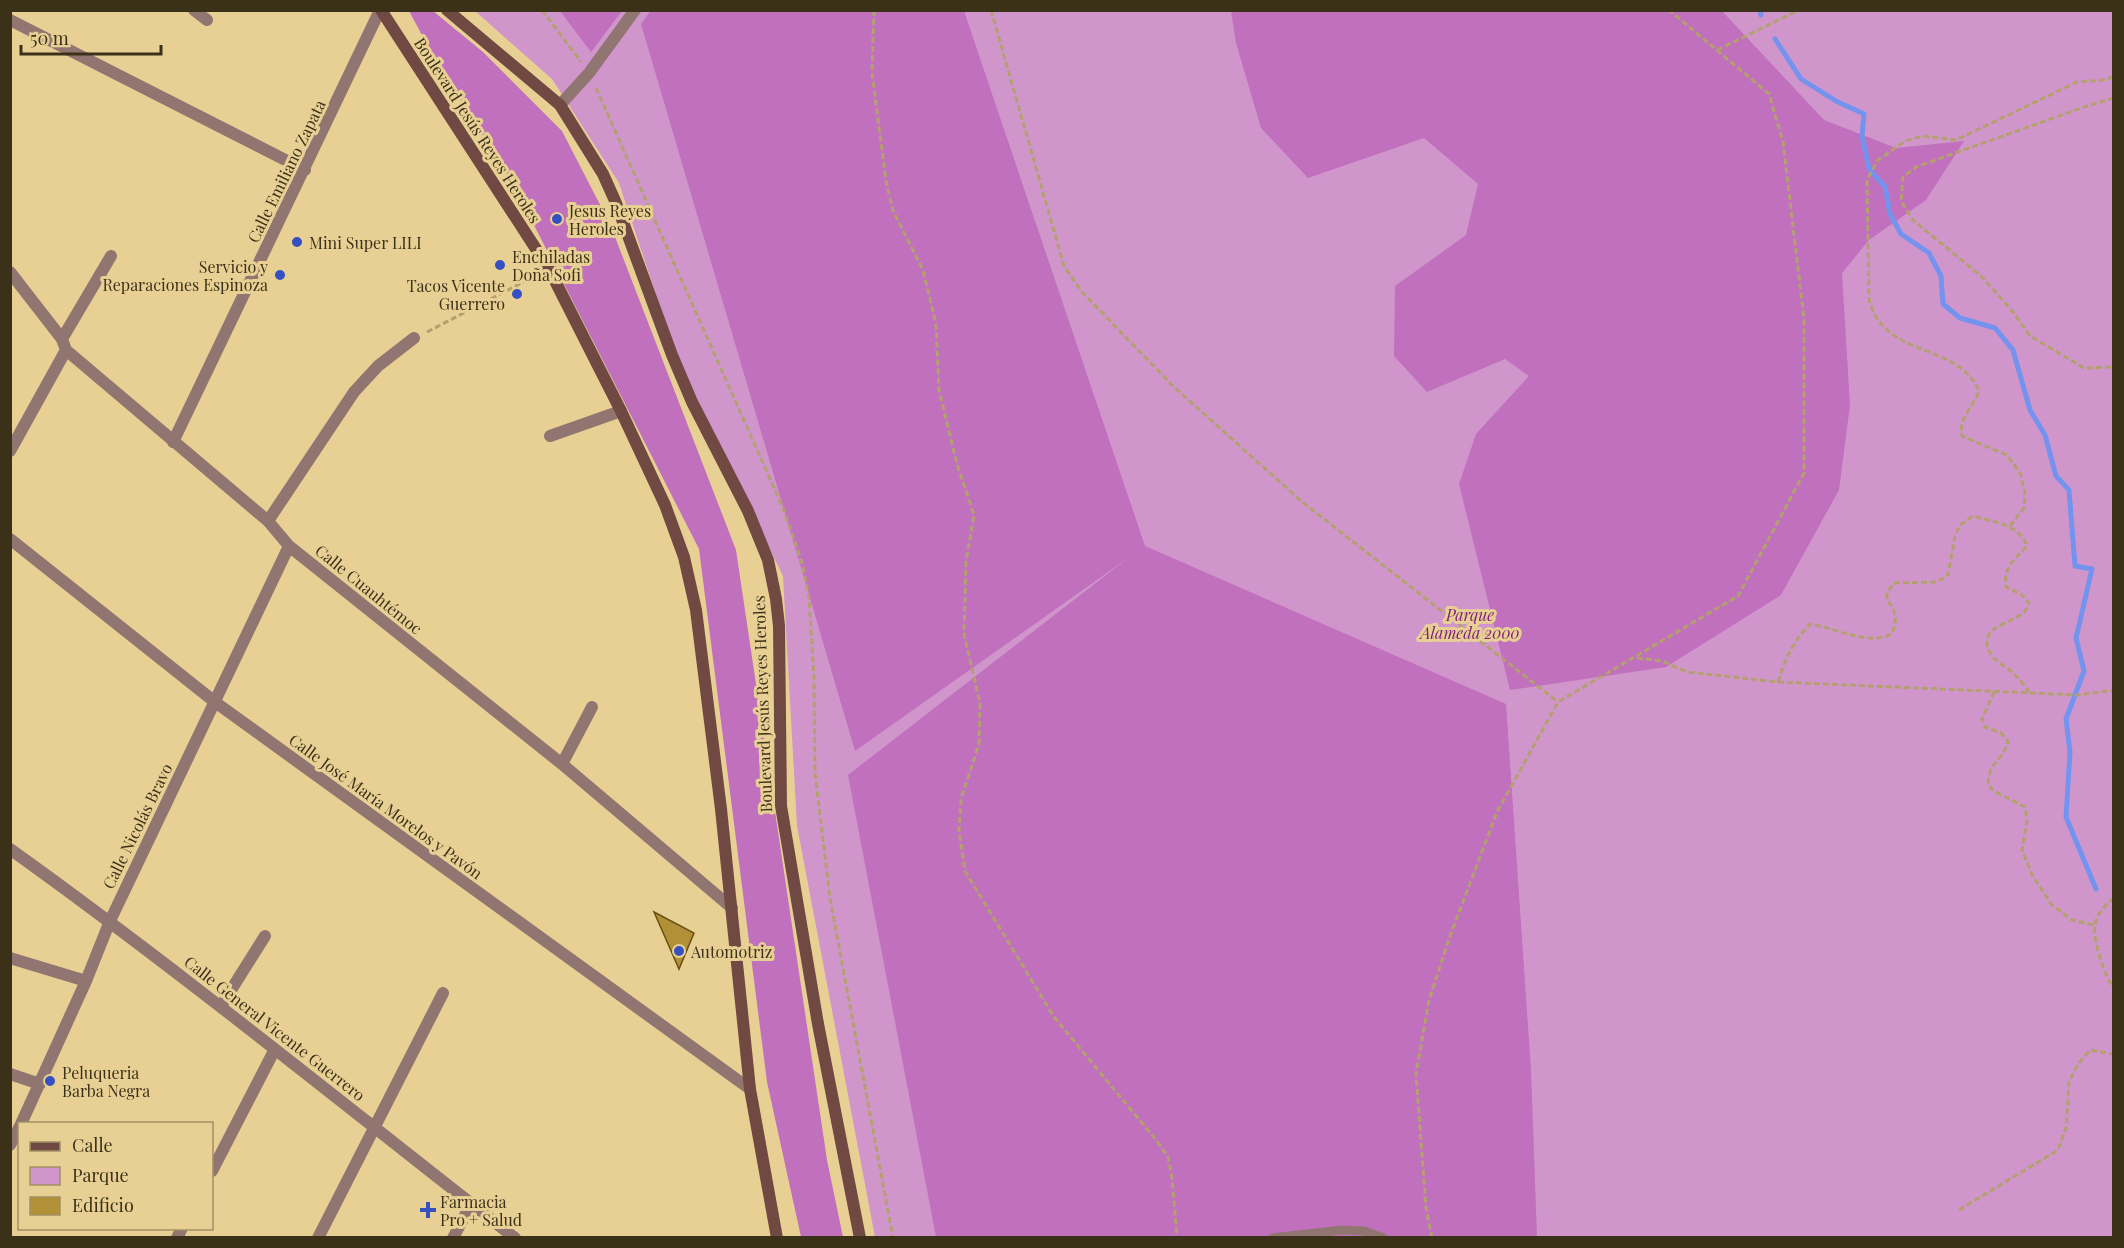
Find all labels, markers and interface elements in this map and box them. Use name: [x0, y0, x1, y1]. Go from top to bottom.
scale bar: [21, 18, 160, 56]
text: 50 m: [30, 26, 69, 50]
street label: Boulevard Jesús Reyes Heroles: [410, 33, 546, 227]
street label: Calle Emiliano Zapata: [242, 96, 330, 246]
place label: Jesus Reyes Heroles: [568, 200, 651, 239]
marker: Jesus Reyes Heroles: [550, 212, 564, 226]
place label: Mini Super LILI: [309, 232, 422, 253]
marker: Mini Super LILI: [290, 235, 304, 249]
place label: Enchiladas Doña Sofi: [512, 246, 590, 285]
place label: Servicio y Reparaciones Espinoza: [102, 256, 268, 295]
marker: Enchiladas Doña Sofi: [493, 258, 507, 272]
marker: Servicio y Reparaciones Espinoza: [273, 268, 287, 282]
place label: Tacos Vicente Guerrero: [407, 275, 505, 314]
marker: Tacos Vicente Guerrero: [510, 287, 524, 301]
street label: Calle Cuauhtémoc: [311, 539, 427, 639]
street label: Boulevard Jesús Reyes Heroles: [748, 595, 776, 813]
park label: Parque Alameda 2000: [1419, 604, 1519, 643]
street label: Calle José María Morelos y Pavón: [285, 729, 487, 884]
street label: Calle Nicolás Bravo: [97, 760, 177, 892]
place label: Automotriz: [690, 941, 773, 962]
marker: Automotriz: [672, 944, 686, 958]
street label: Calle General Vicente Guerrero: [180, 951, 370, 1105]
place label: Peluqueria Barba Negra: [62, 1062, 150, 1101]
marker: Peluqueria Barba Negra: [43, 1074, 57, 1088]
legend: [18, 1122, 213, 1230]
text: Calle: [72, 1133, 113, 1157]
text: Parque: [72, 1163, 129, 1187]
place label: Farmacia Pro + Salud: [440, 1191, 522, 1230]
text: Edificio: [72, 1193, 134, 1217]
marker: Farmacia Pro + Salud: [421, 1203, 435, 1217]

